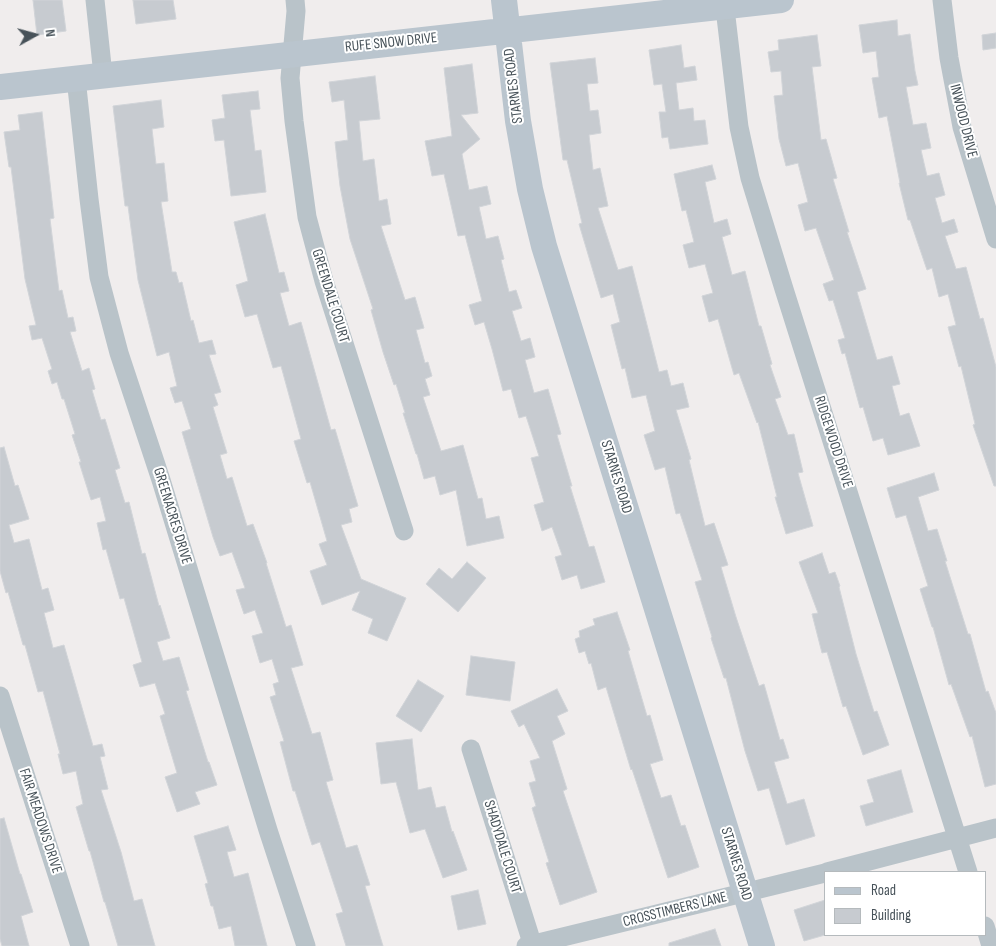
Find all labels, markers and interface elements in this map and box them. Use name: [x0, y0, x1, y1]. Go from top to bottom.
north arrow: [10, 10, 60, 60]
text: N: [41, 28, 59, 38]
street label: RUFE SNOW DRIVE: [344, 29, 438, 57]
street label: STARNES ROAD: [500, 47, 528, 125]
street label: INWOOD DRIVE: [945, 82, 981, 160]
street label: GREENDALE COURT: [307, 247, 353, 345]
street label: RIDGEWOOD DRIVE: [810, 394, 856, 490]
street label: STARNES ROAD: [596, 438, 636, 516]
street label: GREENACRES DRIVE: [149, 465, 195, 567]
street label: FAIR MEADOWS DRIVE: [15, 766, 65, 876]
street label: SHADYDALE COURT: [479, 798, 525, 896]
street label: STARNES ROAD: [716, 825, 756, 903]
legend: [824, 871, 986, 936]
text: Road: [871, 881, 896, 900]
street label: CROSSTIMBERS LANE: [621, 888, 729, 932]
text: Building: [871, 906, 911, 925]

